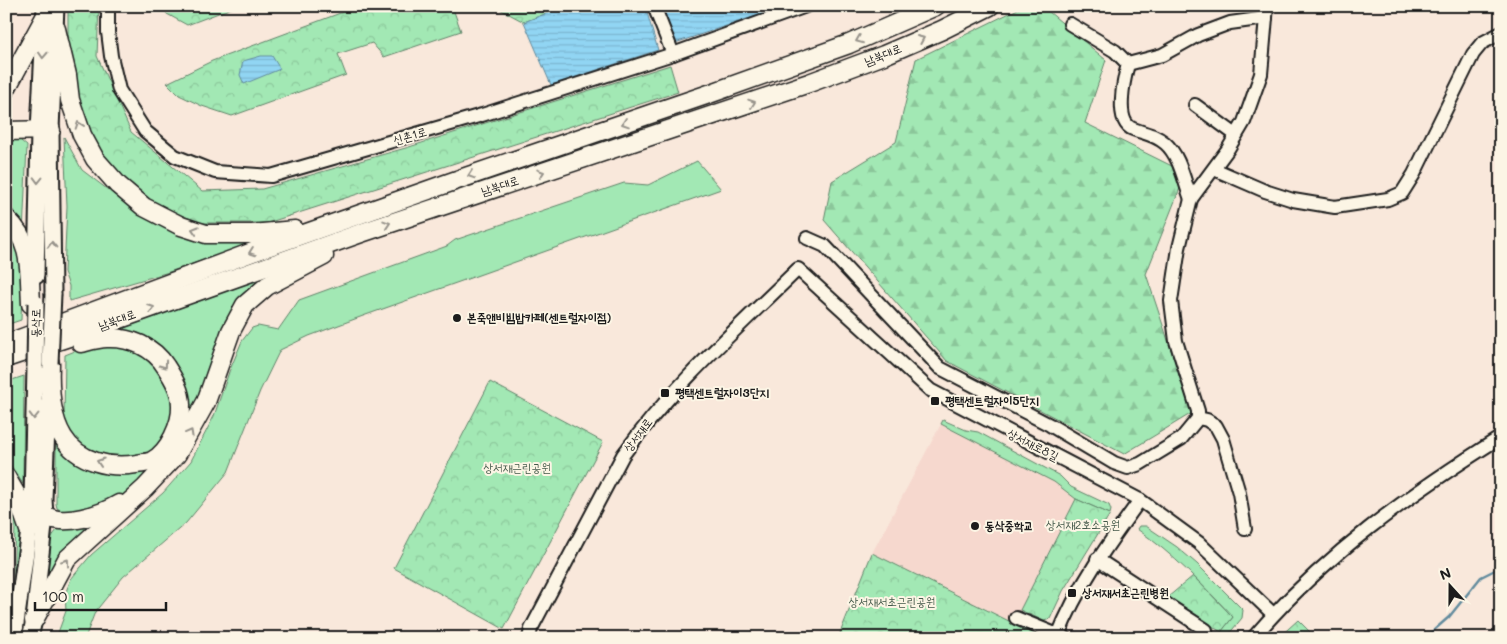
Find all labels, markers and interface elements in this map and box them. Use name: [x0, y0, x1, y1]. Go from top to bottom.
one-way arrow: [855, 33, 864, 44]
one-way arrow: [916, 35, 925, 46]
street label: 남북대로: [862, 39, 904, 69]
one-way arrow: [38, 51, 49, 59]
one-way arrow: [748, 98, 756, 108]
one-way arrow: [621, 117, 630, 127]
one-way arrow: [75, 122, 85, 130]
street label: 신촌1로: [391, 123, 428, 147]
one-way arrow: [536, 168, 545, 178]
one-way arrow: [467, 169, 476, 179]
street label: 남북대로: [479, 171, 521, 199]
one-way arrow: [33, 176, 43, 184]
one-way arrow: [382, 220, 391, 230]
one-way arrow: [192, 226, 200, 236]
one-way arrow: [47, 241, 57, 248]
one-way arrow: [248, 247, 257, 257]
one-way arrow: [147, 304, 155, 314]
street label: 남북대로: [96, 305, 138, 333]
street label: 동삭로: [27, 308, 43, 338]
place label: 본죽앤비빔밥카페(센트럴자이점): [467, 309, 611, 325]
marker: 본죽앤비빔밥카페(센트럴자이점): [451, 312, 463, 324]
one-way arrow: [158, 359, 167, 369]
place label: 평택센트럴자이3단지: [675, 384, 769, 400]
marker: 평택센트럴자이3단지: [659, 387, 671, 399]
place label: 평택센트럴자이5단지: [945, 392, 1039, 408]
marker: 평택센트럴자이5단지: [929, 395, 941, 407]
one-way arrow: [29, 412, 39, 420]
street label: 상서재로: [619, 414, 655, 455]
street label: 상서재로8길: [1005, 424, 1062, 464]
one-way arrow: [183, 429, 193, 438]
one-way arrow: [96, 458, 105, 468]
park label: 상서재근린공원: [483, 459, 551, 475]
park label: 상서재2호소공원: [1046, 516, 1120, 532]
place label: 동삭중학교: [985, 517, 1033, 533]
marker: 동삭중학교: [969, 520, 981, 532]
one-way arrow: [60, 558, 69, 568]
north arrow: [1424, 562, 1474, 612]
text: N: [1437, 563, 1454, 584]
scale bar: [35, 579, 166, 611]
place label: 상서재서초근린병원: [1081, 584, 1169, 600]
text: 100 m: [42, 586, 84, 606]
marker: 상서재서초근린병원: [1066, 587, 1078, 599]
park label: 상서재서초근린공원: [849, 593, 935, 609]

